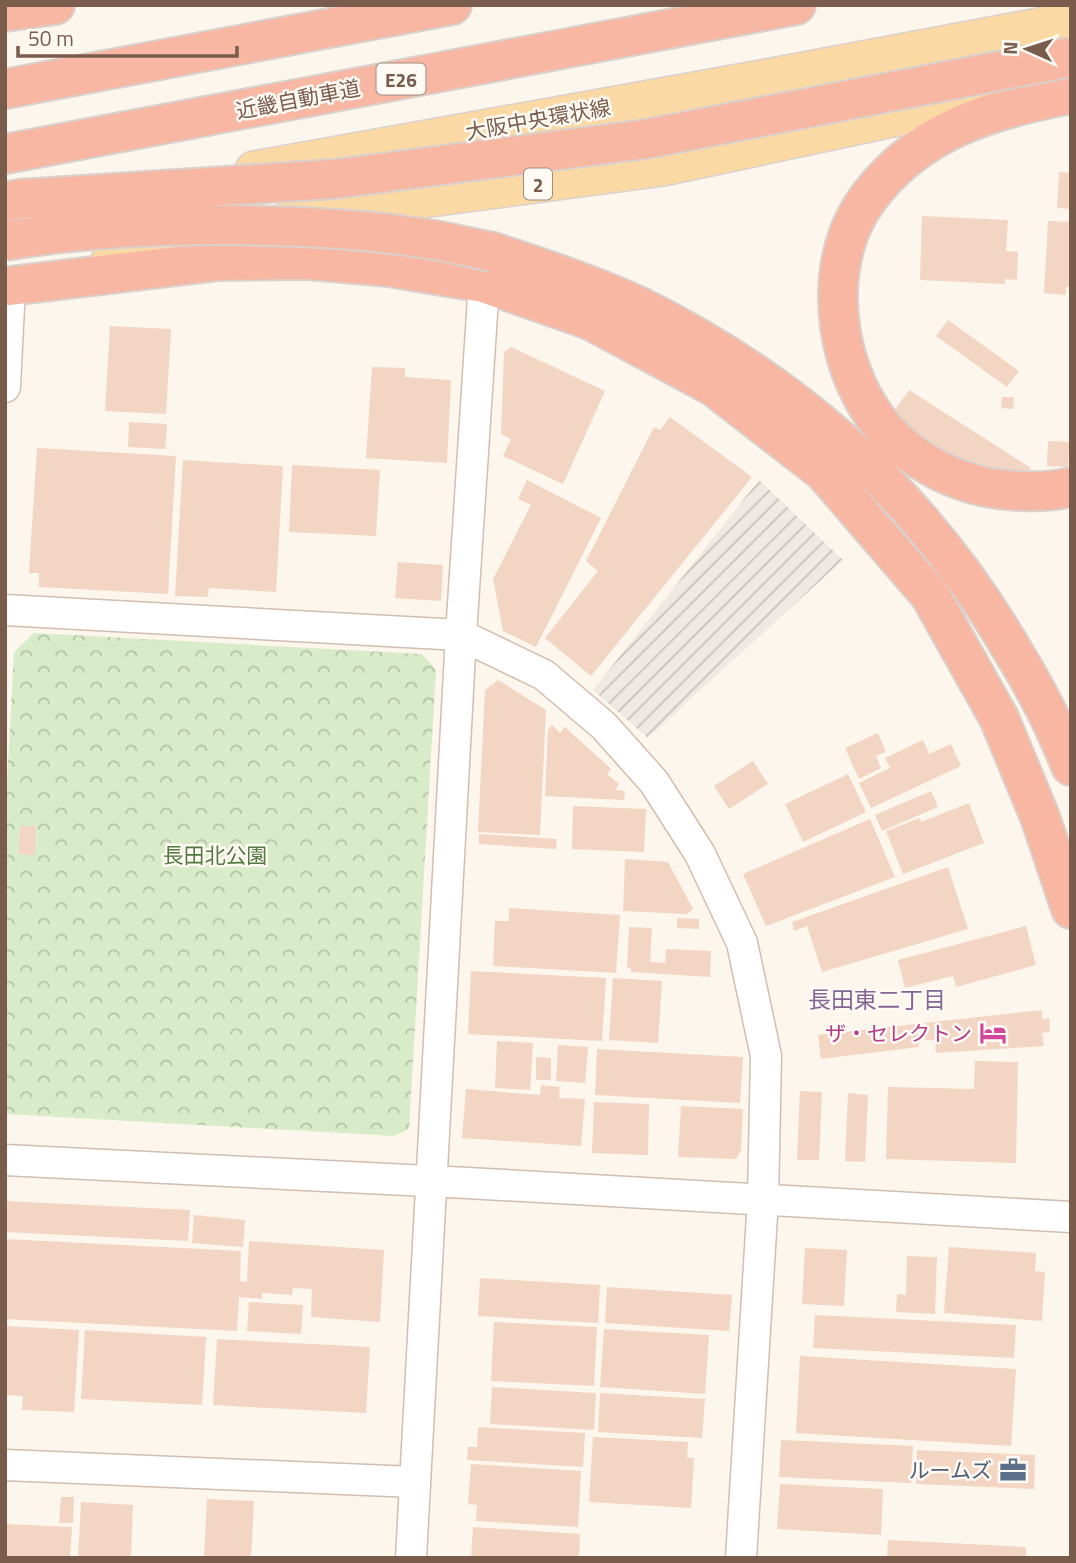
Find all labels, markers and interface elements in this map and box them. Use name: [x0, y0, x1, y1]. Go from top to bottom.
scale bar: [18, 14, 236, 58]
north arrow: [992, 14, 1062, 84]
text: 50 m: [28, 22, 74, 54]
text: N: [995, 41, 1024, 55]
road number: E26: [376, 64, 426, 94]
street label: 近畿自動車道: [233, 71, 363, 127]
street label: 大阪中央環状線: [463, 90, 613, 148]
road number: 2: [524, 168, 552, 200]
park label: 長田北公園: [163, 839, 268, 871]
district label: 長田東二丁目: [808, 982, 946, 1017]
place label: ザ・セレクトン: [825, 1017, 972, 1049]
hotel icon: ザ・セレクトン: [978, 1018, 1008, 1048]
place label: ルームズ: [909, 1454, 992, 1486]
office icon: ルームズ: [998, 1455, 1028, 1485]

